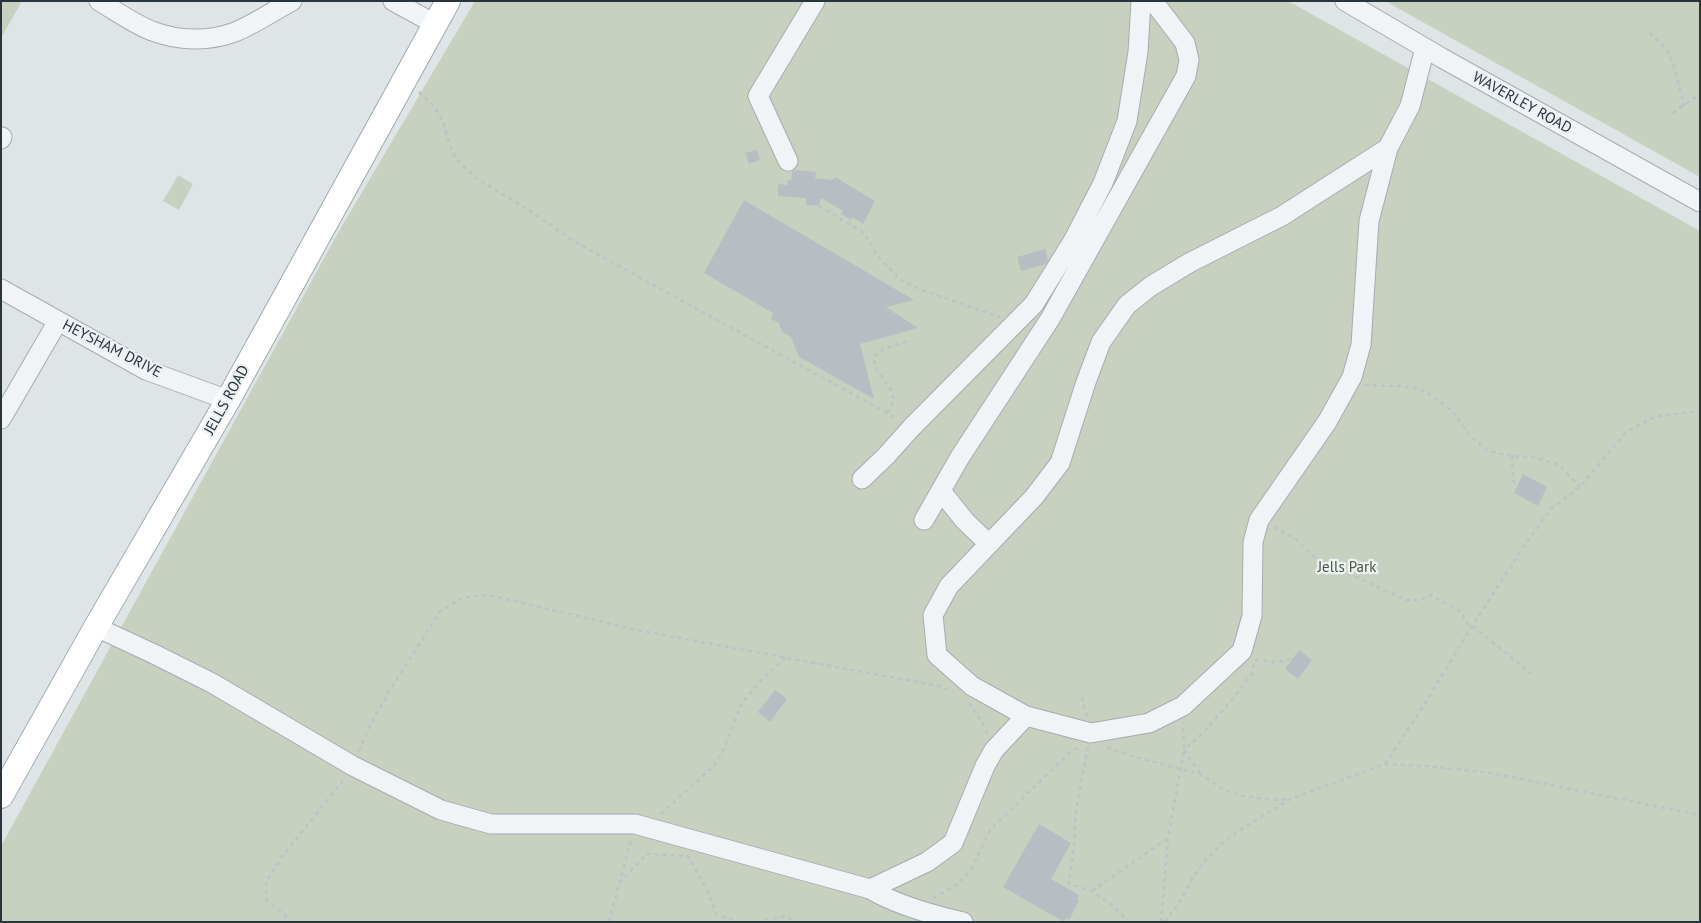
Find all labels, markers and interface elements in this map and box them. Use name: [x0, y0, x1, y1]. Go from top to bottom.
street label: WAVERLEY ROAD: [1469, 68, 1575, 138]
street label: HEYSHAM DRIVE: [59, 316, 165, 382]
street label: JELLS ROAD: [201, 362, 253, 438]
park label: Jells Park: [1318, 559, 1376, 577]

